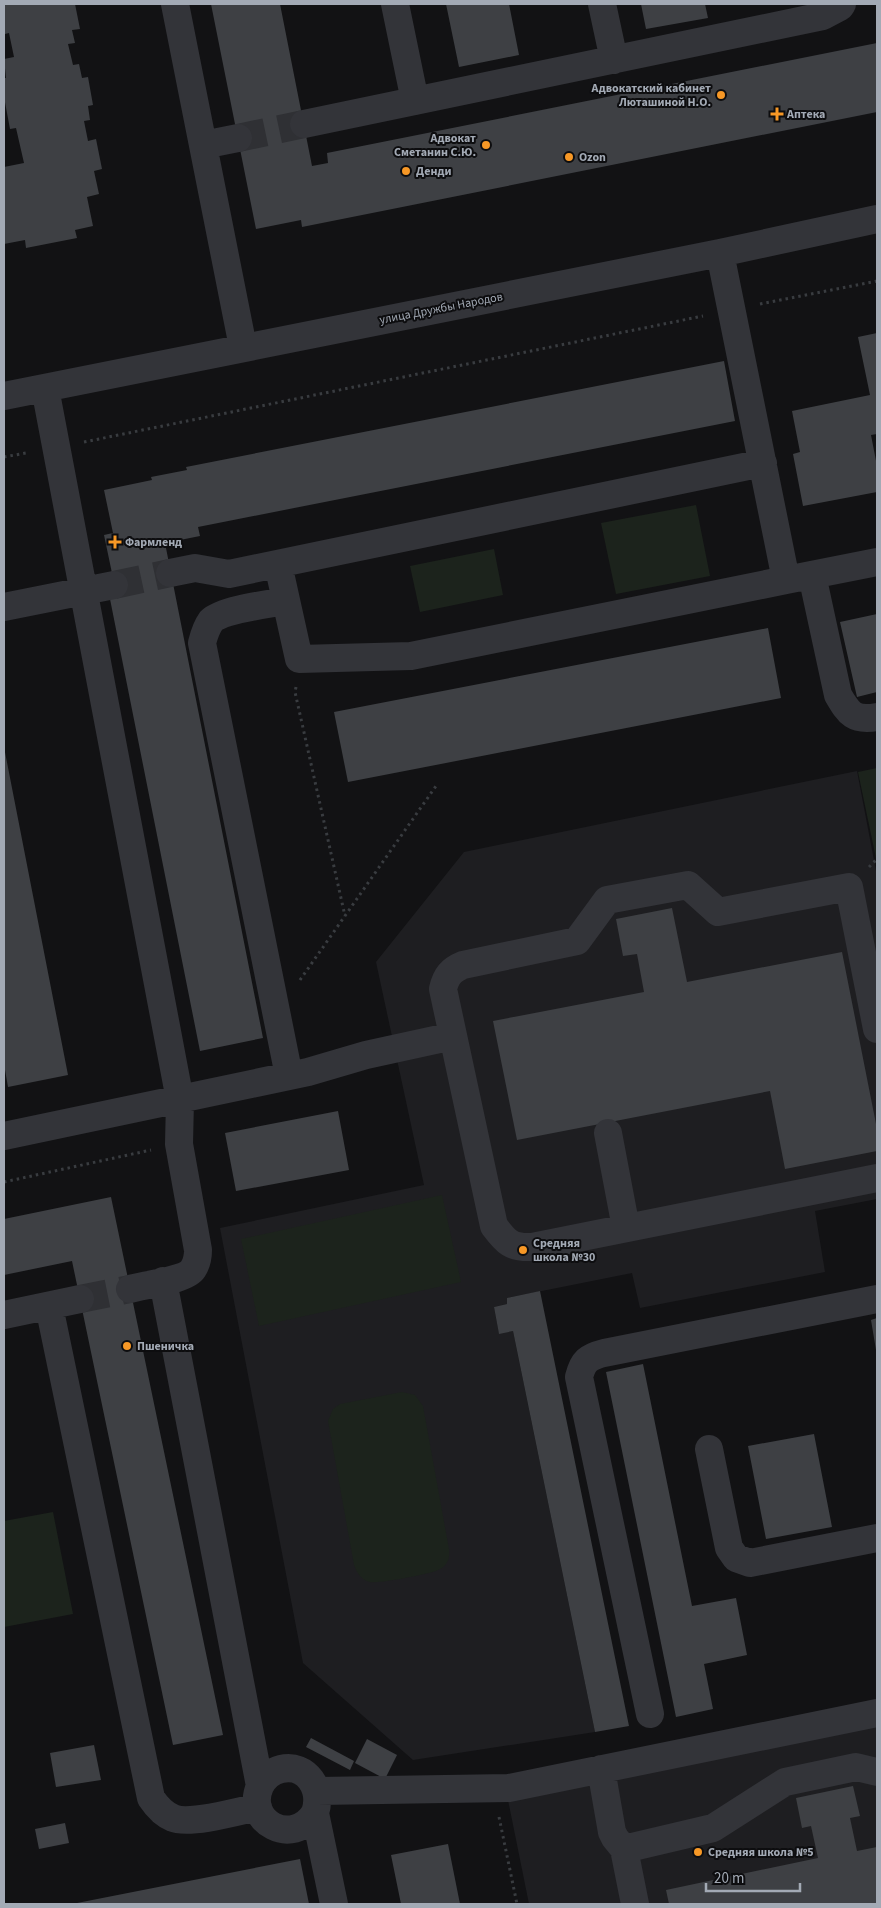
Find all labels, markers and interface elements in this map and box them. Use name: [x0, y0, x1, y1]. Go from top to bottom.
place label: Адвокатский кабинет Люташиной Н.О.: [591, 80, 711, 111]
marker: Адвокатский кабинет Люташиной Н.О.: [715, 89, 727, 101]
place label: Аптека: [786, 106, 825, 123]
marker: Аптека: [771, 108, 783, 120]
place label: Адвокат Сметанин С.Ю.: [394, 130, 476, 161]
marker: Адвокат Сметанин С.Ю.: [480, 139, 492, 151]
place label: Ozon: [579, 149, 606, 166]
marker: Ozon: [563, 151, 575, 163]
place label: Денди: [416, 163, 451, 180]
marker: Денди: [400, 165, 412, 177]
street label: улица Дружбы Народов: [378, 288, 504, 329]
place label: Фармленд: [125, 534, 182, 551]
marker: Фармленд: [109, 536, 121, 548]
place label: Средняя школа №30: [533, 1235, 595, 1266]
marker: Средняя школа №30: [517, 1244, 529, 1256]
place label: Пшеничка: [137, 1338, 194, 1355]
marker: Пшеничка: [121, 1340, 133, 1352]
place label: Средняя школа №5: [708, 1844, 814, 1861]
marker: Средняя школа №5: [692, 1846, 704, 1858]
scale bar: [706, 1860, 800, 1892]
text: 20 m: [714, 1868, 744, 1889]

